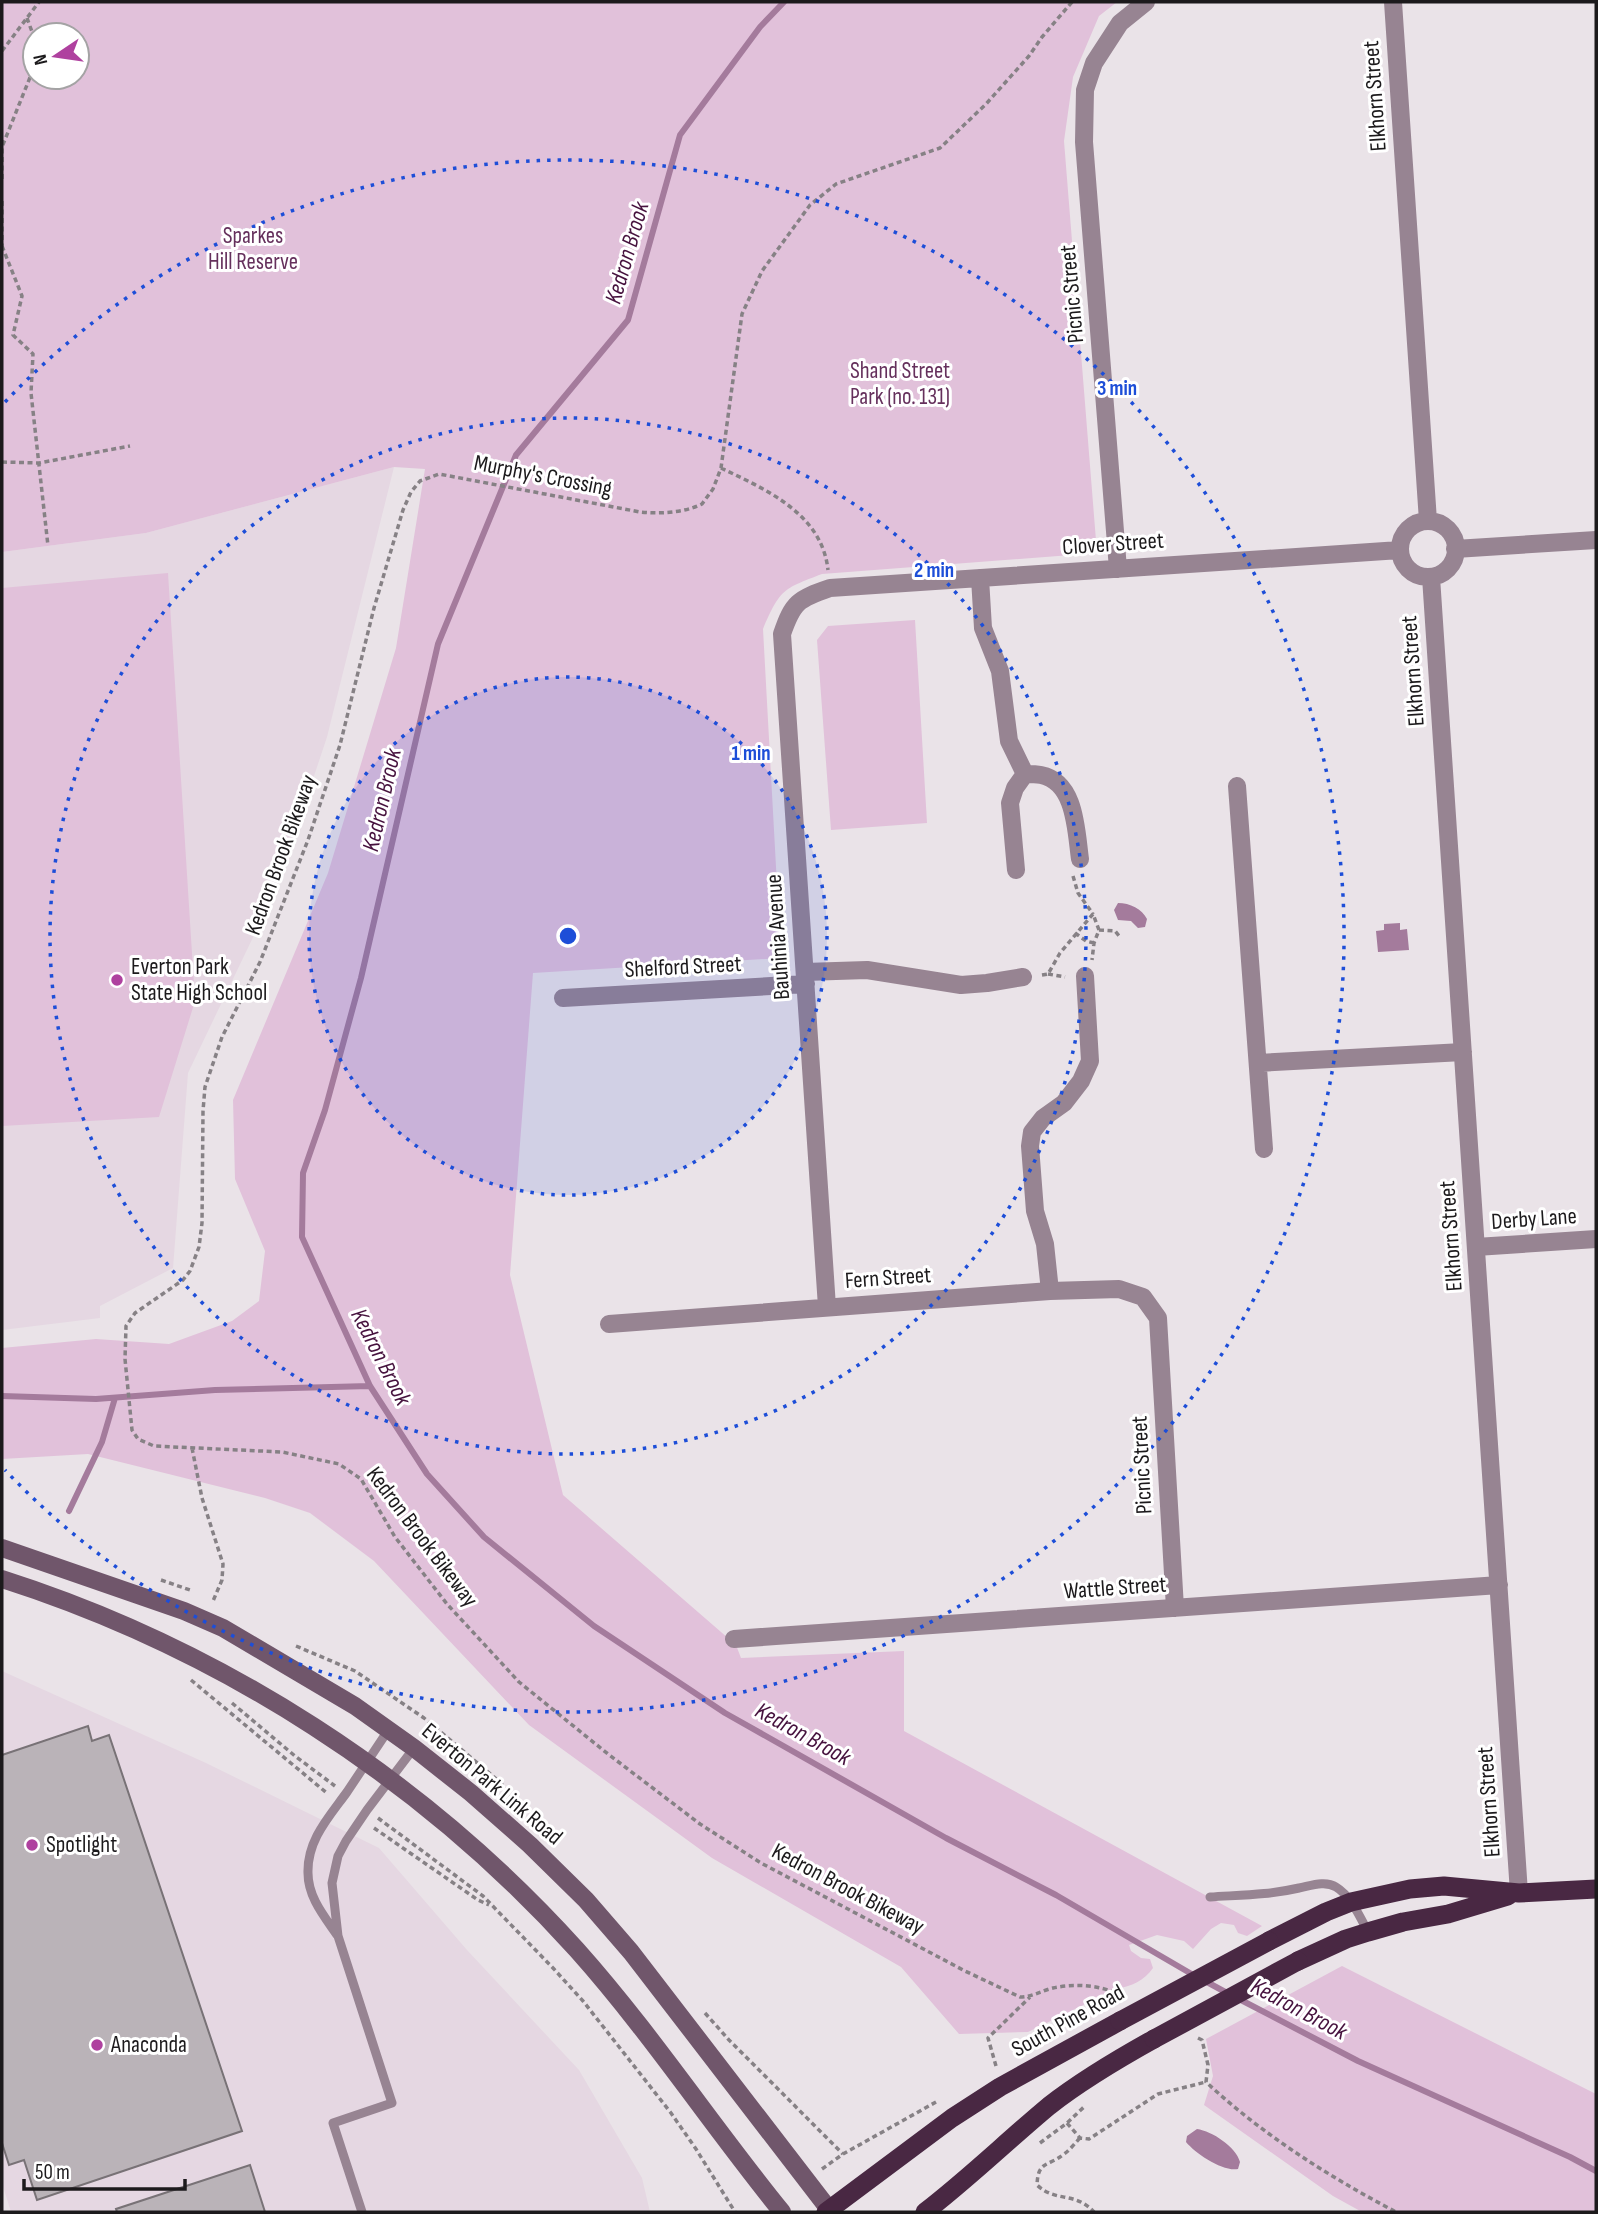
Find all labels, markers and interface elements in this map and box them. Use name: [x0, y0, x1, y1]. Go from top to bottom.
north arrow: [21, 21, 91, 91]
street label: Elkhorn Street: [1357, 40, 1393, 152]
text: N: [29, 52, 53, 67]
water label: Kedron Brook: [599, 198, 656, 307]
park label: Sparkes Hill Reserve: [208, 222, 298, 276]
street label: Picnic Street: [1054, 244, 1090, 344]
park label: Shand Street Park (no. 131): [850, 357, 950, 411]
text: 3 min: [1097, 376, 1137, 401]
street label: Murphy's Crossing: [472, 449, 614, 503]
street label: Clover Street: [1061, 526, 1165, 562]
text: 2 min: [914, 558, 954, 583]
street label: Elkhorn Street: [1395, 615, 1431, 727]
text: 1 min: [731, 741, 771, 766]
water label: Kedron Brook: [356, 745, 408, 854]
street label: Kedron Brook Bikeway: [239, 771, 323, 939]
street label: Bauhinia Avenue: [760, 873, 796, 1001]
centre of rings: [556, 924, 580, 948]
street label: Shelford Street: [624, 950, 742, 984]
place label: Everton Park State High School: [131, 953, 267, 1007]
marker: Everton Park State High School: [109, 972, 125, 988]
street label: Elkhorn Street: [1433, 1180, 1469, 1292]
street label: Derby Lane: [1490, 1202, 1578, 1236]
street label: Fern Street: [844, 1261, 932, 1295]
water label: Kedron Brook: [344, 1304, 418, 1411]
street label: Picnic Street: [1125, 1415, 1159, 1515]
street label: Kedron Brook Bikeway: [360, 1461, 484, 1613]
street label: Wattle Street: [1063, 1570, 1167, 1606]
water label: Kedron Brook: [750, 1696, 857, 1773]
street label: Everton Park Link Road: [416, 1717, 568, 1851]
street label: Elkhorn Street: [1471, 1746, 1507, 1858]
place label: Spotlight: [46, 1831, 117, 1859]
marker: Spotlight: [24, 1837, 40, 1853]
street label: Kedron Brook Bikeway: [767, 1837, 929, 1941]
water label: Kedron Brook: [1246, 1972, 1353, 2047]
street label: South Pine Road: [1007, 1979, 1129, 2063]
place label: Anaconda: [110, 2031, 187, 2059]
marker: Anaconda: [89, 2037, 105, 2053]
scale bar: [24, 2148, 186, 2192]
text: 50 m: [35, 2160, 70, 2185]

